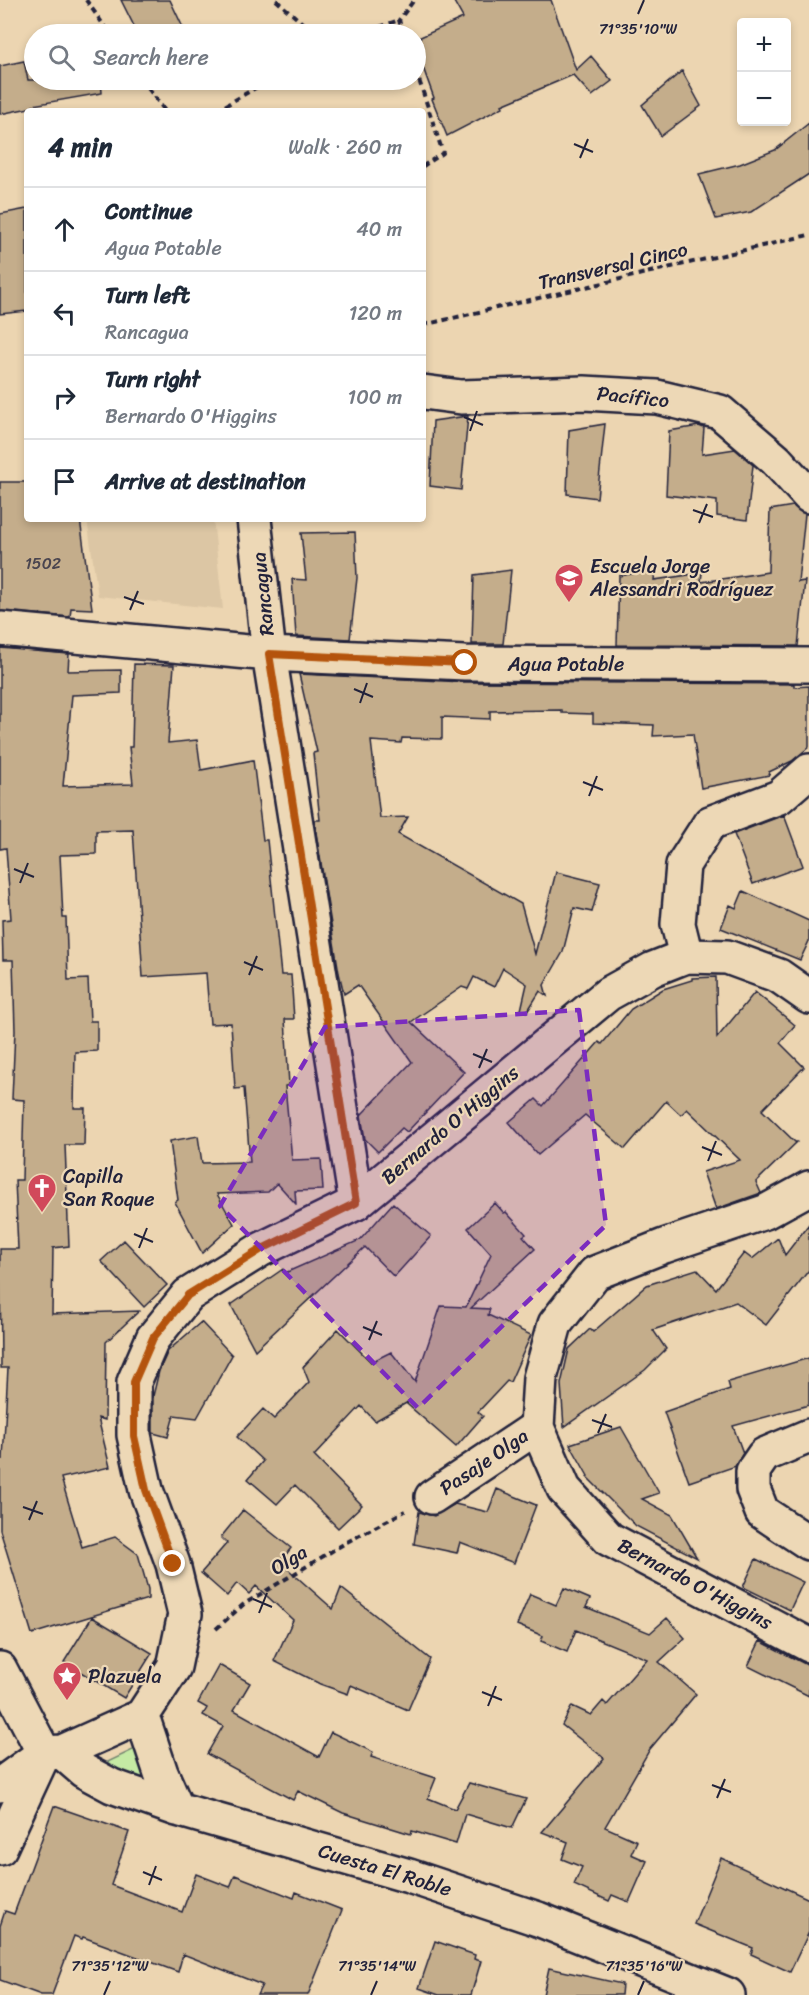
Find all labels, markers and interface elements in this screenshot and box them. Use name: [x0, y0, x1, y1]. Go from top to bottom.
text: 71°35'10"W: [599, 16, 677, 42]
map controls: [737, 18, 791, 126]
button: +: [737, 18, 791, 72]
search box: [24, 24, 426, 90]
text: Search here: [93, 38, 209, 77]
icon: search: [45, 41, 78, 74]
button: −: [737, 72, 791, 126]
text: 4 min: [48, 124, 112, 170]
text: Walk · 260 m: [288, 130, 402, 165]
text: Continue: [105, 192, 193, 231]
text: 40 m: [356, 212, 402, 247]
icon: ahead: [48, 213, 81, 246]
text: Agua Potable: [105, 231, 222, 266]
street label: Transversal Cinco: [535, 232, 691, 300]
text: Turn left: [105, 276, 190, 315]
text: 120 m: [349, 296, 402, 331]
icon: left: [48, 297, 81, 330]
text: Rancagua: [105, 315, 189, 350]
text: Turn right: [105, 360, 200, 399]
street label: Pacífico: [595, 376, 671, 418]
text: 100 m: [348, 380, 402, 415]
icon: right: [48, 381, 81, 414]
text: Bernardo O'Higgins: [105, 399, 277, 434]
text: Arrive at destination: [105, 462, 306, 501]
icon: arrive: [48, 465, 81, 498]
house number: 1502: [25, 549, 61, 578]
place label: Escuela Jorge Alessandri Rodríguez: [589, 549, 774, 607]
street label: Rancagua: [241, 550, 285, 638]
school or university icon: Escuela Jorge Alessandri Rodríguez: [553, 562, 585, 604]
street label: Agua Potable: [507, 647, 624, 682]
route start: [451, 649, 477, 675]
street label: Bernardo O'Higgins: [373, 1056, 528, 1194]
place label: Capilla San Roque: [63, 1159, 155, 1217]
church icon: Capilla San Roque: [26, 1172, 58, 1214]
street label: Pasaje Olga: [432, 1419, 536, 1505]
street label: Bernardo O'Higgins: [611, 1528, 780, 1640]
street label: Olga: [263, 1535, 315, 1585]
route end: [159, 1550, 185, 1576]
place label: Plazuela: [88, 1659, 161, 1694]
place icon: Plazuela: [51, 1660, 83, 1702]
street label: Cuesta El Roble: [314, 1833, 456, 1907]
text: 71°35'12"W: [71, 1953, 149, 1979]
text: 71°35'14"W: [338, 1953, 416, 1979]
text: 71°35'16"W: [605, 1953, 683, 1979]

